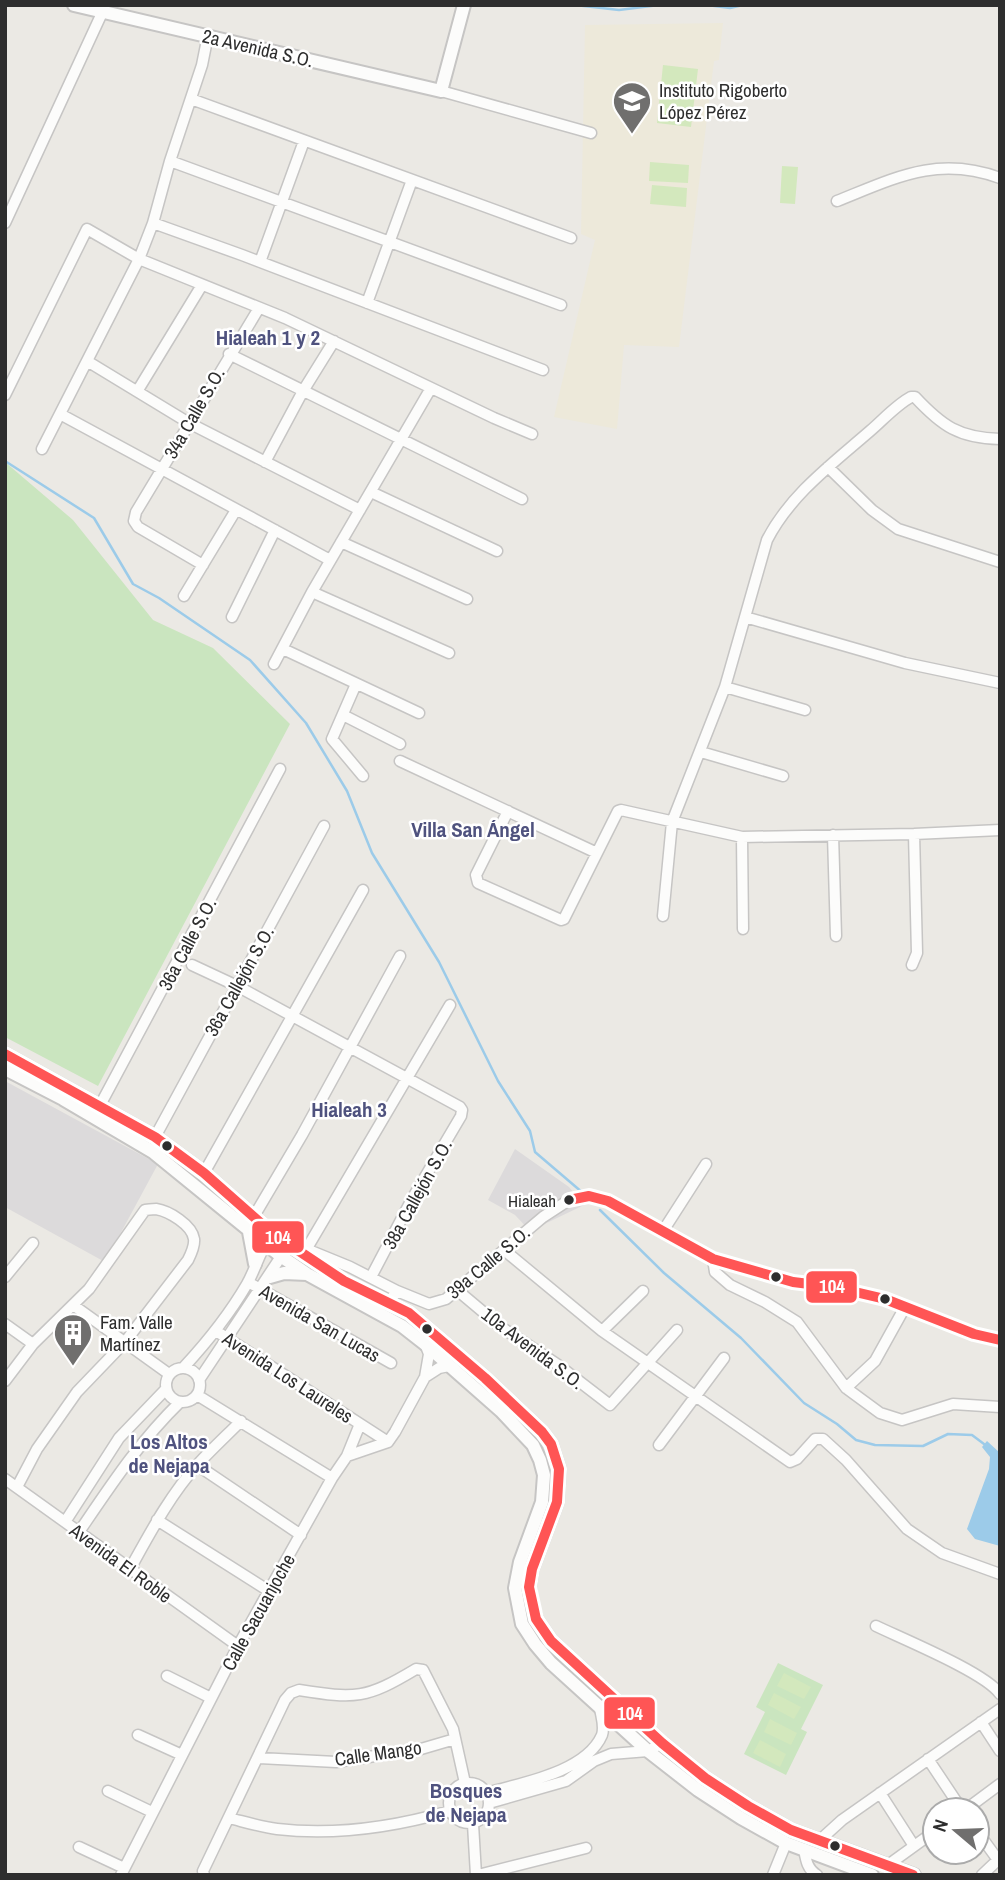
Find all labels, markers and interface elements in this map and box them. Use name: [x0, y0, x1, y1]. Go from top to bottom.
street label: 2a Avenida S.O.: [200, 23, 316, 73]
place label: Instituto Rigoberto López Pérez: [659, 77, 787, 125]
school or university icon: Instituto Rigoberto López Pérez: [611, 80, 653, 135]
district label: Hialeah 1 y 2: [216, 323, 320, 352]
street label: 34a Calle S.O.: [157, 363, 231, 463]
district label: Villa San Ángel: [411, 815, 535, 844]
street label: 36a Calle S.O.: [152, 893, 222, 995]
street label: 36a Callejón S.O.: [198, 921, 280, 1041]
district label: Hialeah 3: [311, 1095, 387, 1124]
street label: 38a Callejón S.O.: [376, 1134, 458, 1254]
unlabelled marker: [160, 1139, 174, 1153]
place label: Hialeah: [508, 1189, 556, 1212]
marker: Hialeah: [562, 1193, 576, 1207]
street label: 39a Calle S.O.: [441, 1219, 535, 1305]
line badge: 104: [251, 1220, 305, 1254]
text: 104: [265, 1224, 291, 1250]
unlabelled marker: [769, 1270, 783, 1284]
line badge: 104: [805, 1270, 858, 1304]
text: 104: [819, 1273, 845, 1299]
street label: Avenida San Lucas: [254, 1278, 385, 1368]
unlabelled marker: [878, 1292, 892, 1306]
street label: 10a Avenida S.O.: [477, 1301, 589, 1395]
place label: Fam. Valle Martínez: [100, 1309, 173, 1357]
building icon: Fam. Valle Martínez: [52, 1312, 94, 1367]
unlabelled marker: [420, 1322, 434, 1336]
street label: Avenida Los Laureles: [217, 1325, 358, 1429]
district label: Los Altos de Nejapa: [128, 1427, 210, 1480]
street label: Avenida El Roble: [64, 1517, 177, 1609]
street label: Calle Sacuanjoche: [215, 1549, 301, 1675]
line badge: 104: [603, 1696, 656, 1730]
text: 104: [617, 1700, 643, 1726]
street label: Calle Mango: [333, 1734, 423, 1772]
district label: Bosques de Nejapa: [425, 1776, 507, 1829]
north arrow: [921, 1796, 991, 1866]
text: N: [926, 1816, 954, 1835]
unlabelled marker: [828, 1839, 842, 1853]

